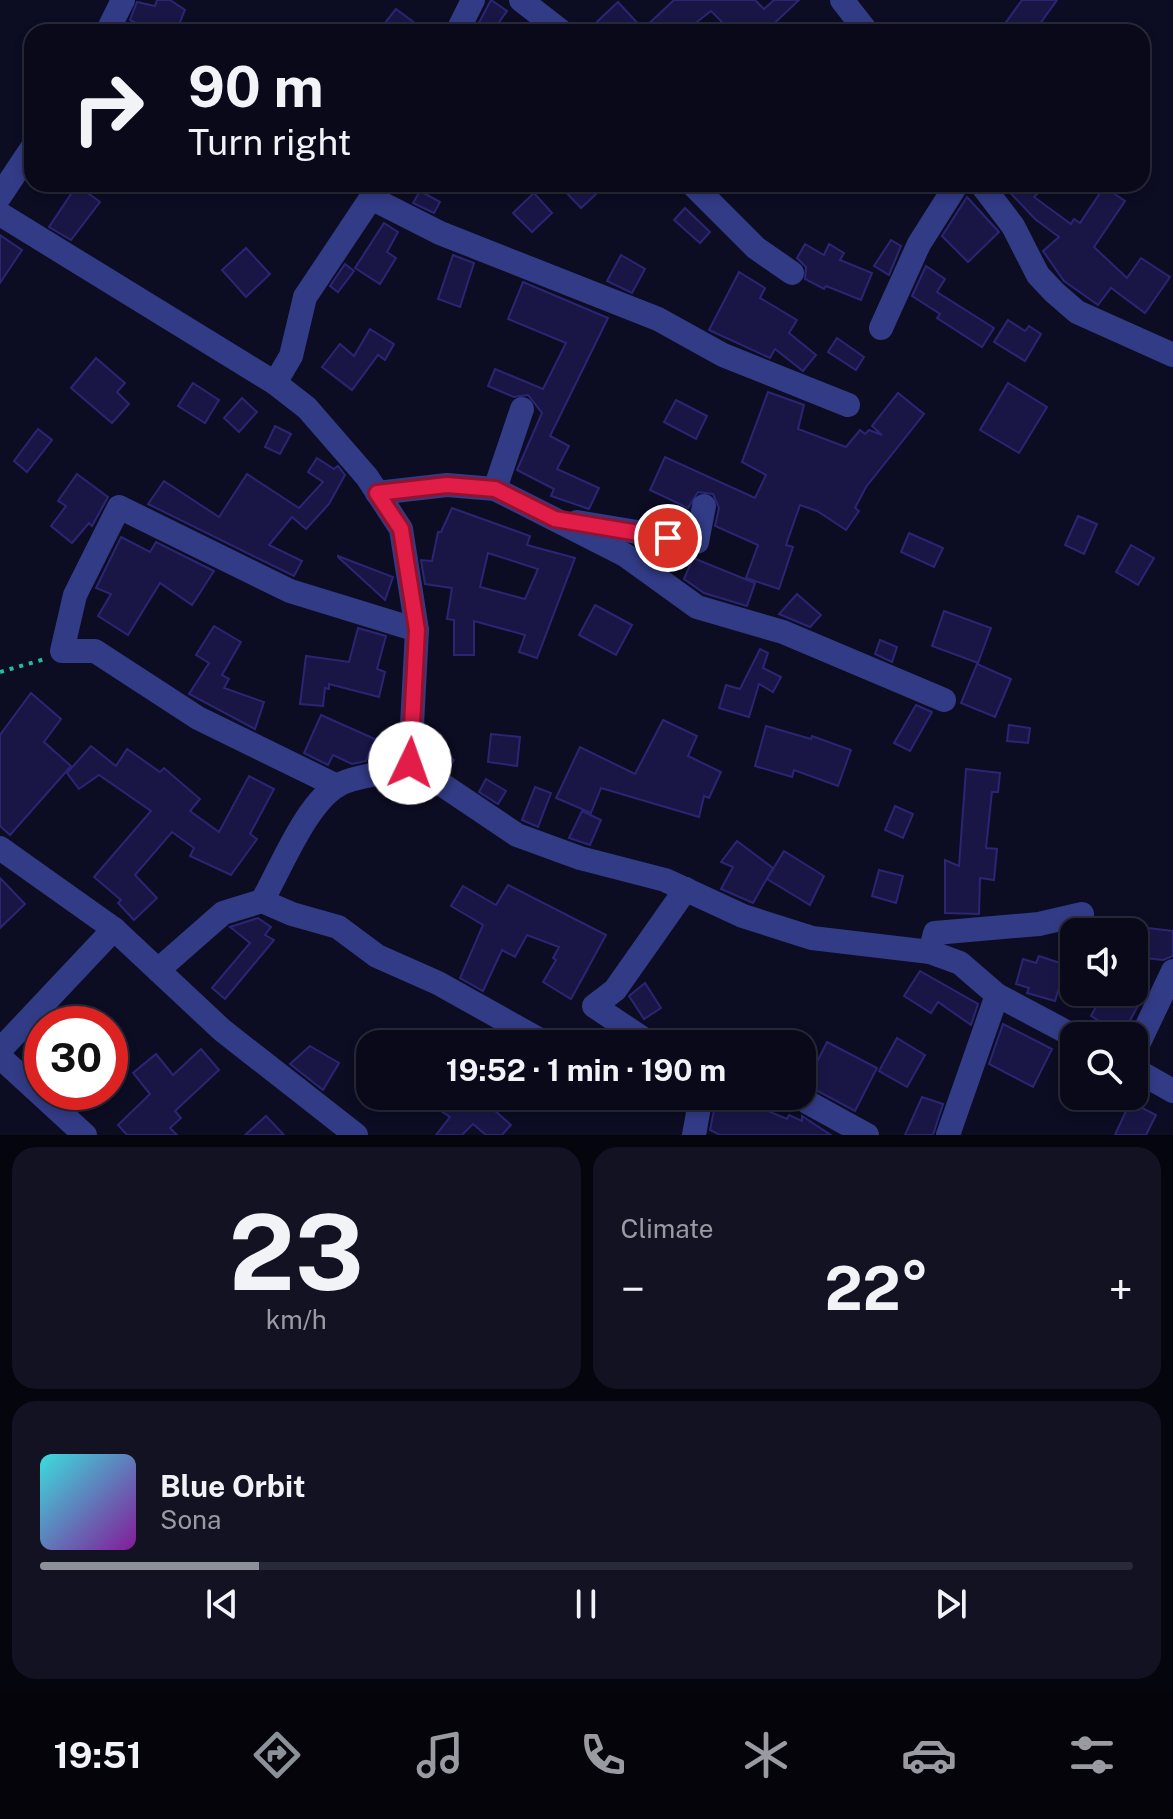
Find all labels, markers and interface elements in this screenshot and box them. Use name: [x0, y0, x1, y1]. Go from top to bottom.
text: 90 m: [188, 54, 324, 120]
icon: right: [56, 56, 160, 160]
text: Turn right: [188, 121, 351, 163]
pin: [634, 504, 702, 572]
icon: arrive: [646, 516, 690, 560]
position arrow: [368, 721, 452, 805]
map controls: [1060, 918, 1148, 1110]
button: sound: [1060, 918, 1148, 1006]
speed limit sign: 30: [24, 1006, 128, 1110]
button: search: [1060, 1022, 1148, 1110]
text: 19:52 · 1 min · 190 m: [446, 1052, 726, 1088]
text: 23: [229, 1191, 364, 1313]
text: Climate: [621, 1213, 714, 1244]
text: 22°: [824, 1253, 929, 1324]
text: −: [621, 1263, 645, 1315]
text: +: [1109, 1263, 1133, 1315]
text: km/h: [266, 1304, 327, 1335]
text: Blue Orbit: [160, 1468, 306, 1504]
text: Sona: [160, 1504, 221, 1535]
icon: previous: [200, 1582, 244, 1626]
icon: pause: [564, 1582, 608, 1626]
icon: next: [929, 1582, 973, 1626]
icon: directions: [249, 1727, 305, 1783]
icon: music: [412, 1727, 468, 1783]
icon: phone: [575, 1727, 631, 1783]
icon: climate: [738, 1727, 794, 1783]
icon: car: [901, 1727, 957, 1783]
icon: filters: [1064, 1727, 1120, 1783]
text: 19:51: [53, 1734, 142, 1776]

